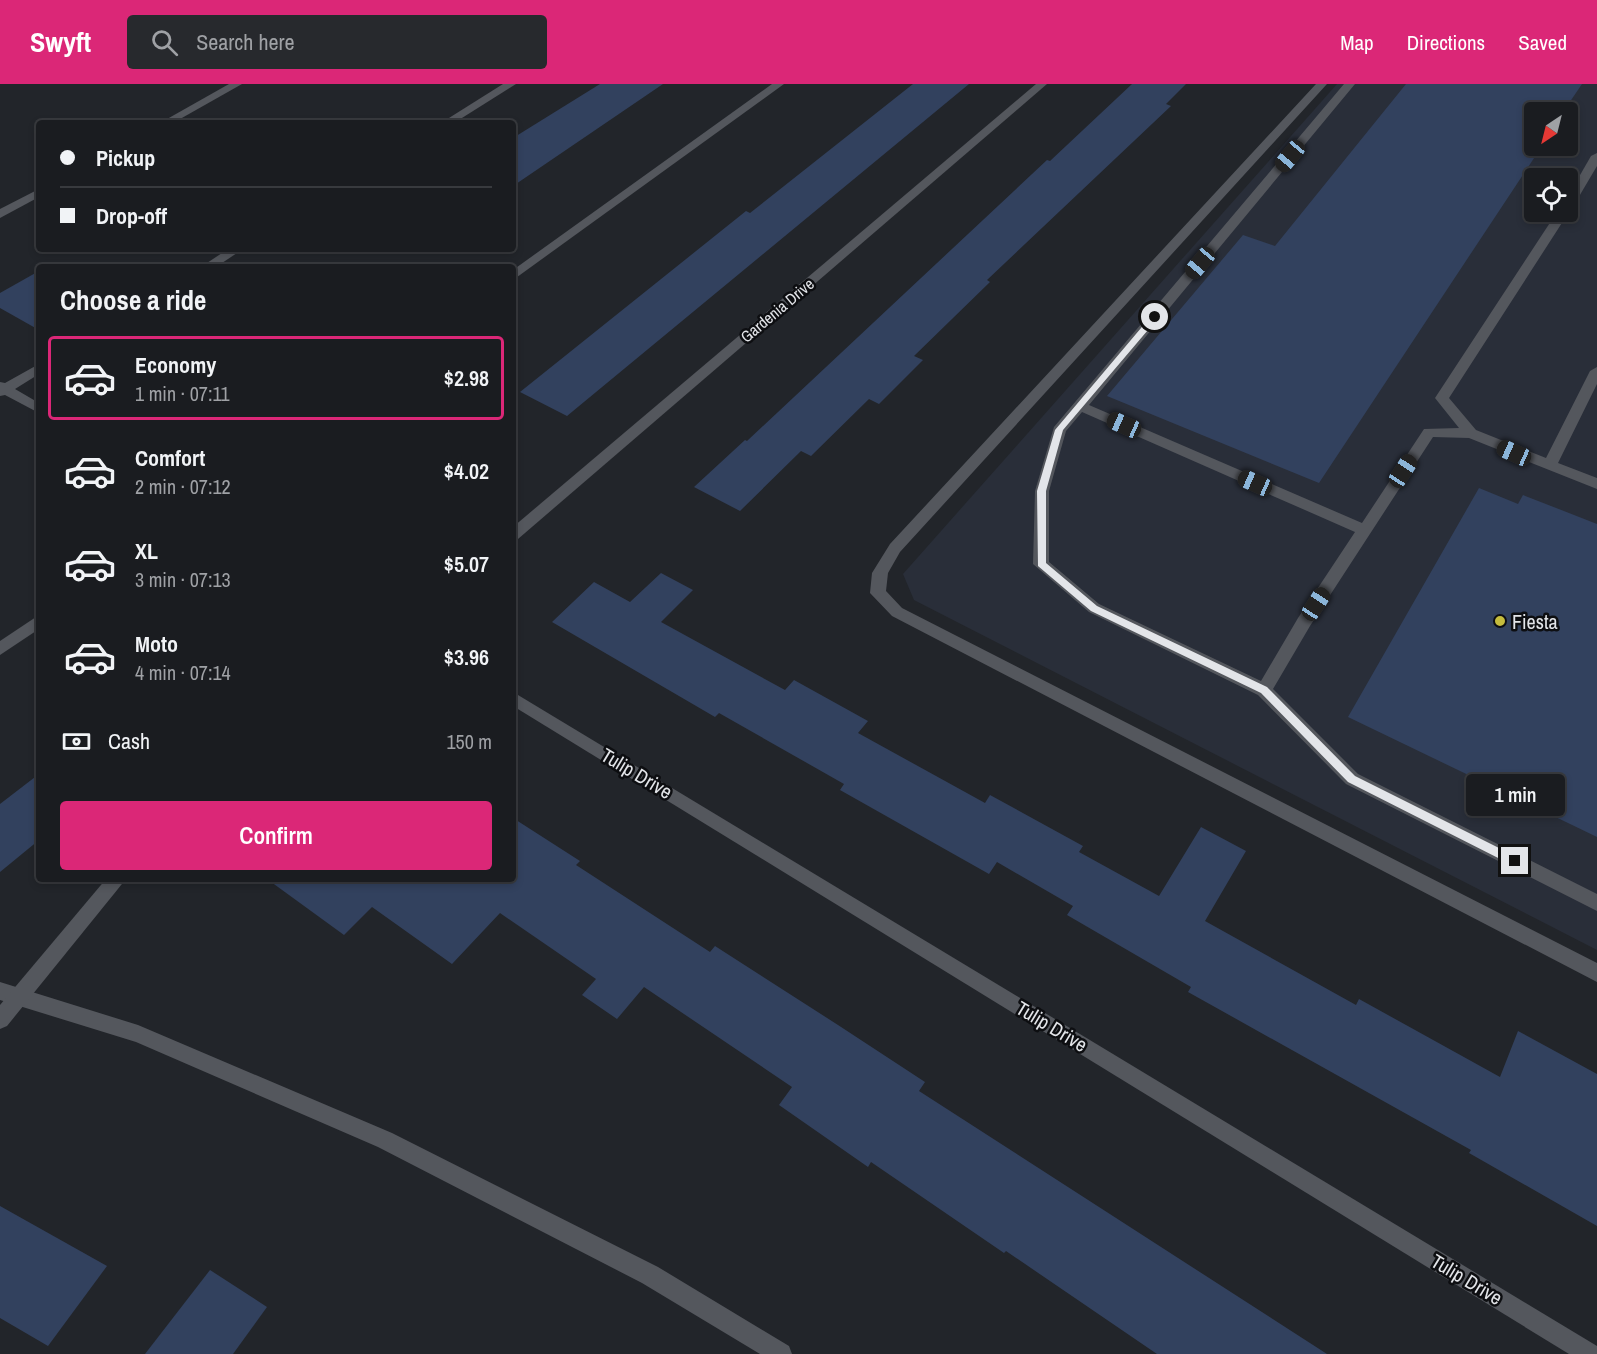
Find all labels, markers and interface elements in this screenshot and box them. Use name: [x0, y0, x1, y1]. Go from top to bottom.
search box: [127, 15, 547, 69]
text: Swyft: [30, 23, 91, 61]
icon: search: [148, 26, 181, 59]
text: Search here: [196, 27, 295, 57]
text: Map: [1340, 28, 1374, 57]
text: Directions: [1407, 28, 1485, 57]
text: Saved: [1518, 28, 1567, 57]
north arrow: [1524, 102, 1578, 156]
map controls: [1524, 102, 1578, 222]
car: [1272, 136, 1308, 176]
text: Pickup: [96, 143, 155, 173]
button: locate: [1524, 168, 1578, 222]
text: Drop-off: [96, 201, 167, 231]
car: [1182, 243, 1218, 283]
street label: Gardenia Drive: [736, 273, 818, 347]
text: Choose a ride: [60, 282, 206, 318]
route start: [1141, 303, 1168, 330]
text: Economy: [135, 350, 216, 380]
icon: car: [63, 351, 117, 405]
text: $2.98: [444, 363, 489, 393]
text: 1 min · 07:11: [135, 380, 230, 407]
car: [1104, 409, 1144, 441]
car: [1494, 437, 1534, 469]
text: Comfort: [135, 443, 205, 473]
icon: car: [63, 444, 117, 498]
car: [1386, 451, 1420, 491]
text: $4.02: [444, 456, 489, 486]
car: [1235, 467, 1275, 499]
text: 2 min · 07:12: [135, 473, 231, 500]
text: XL: [135, 536, 158, 566]
icon: car: [63, 537, 117, 591]
text: $5.07: [444, 549, 489, 579]
text: 3 min · 07:13: [135, 566, 231, 593]
car: [1299, 584, 1333, 624]
place label: Fiesta: [1512, 608, 1558, 635]
marker: Fiesta: [1493, 614, 1507, 628]
text: Moto: [135, 629, 178, 659]
icon: car: [63, 630, 117, 684]
text: $3.96: [444, 642, 489, 672]
text: 4 min · 07:14: [135, 659, 231, 686]
icon: cash: [60, 725, 93, 758]
text: Cash: [108, 726, 150, 756]
text: 150 m: [446, 728, 492, 755]
street label: Tulip Drive: [596, 741, 678, 805]
callout: 1 min: [1466, 774, 1564, 816]
text: 1 min: [1494, 781, 1537, 808]
button: Confirm: [60, 801, 492, 870]
route end: [1501, 847, 1528, 874]
street label: Tulip Drive: [1011, 994, 1093, 1058]
street label: Tulip Drive: [1426, 1247, 1508, 1311]

